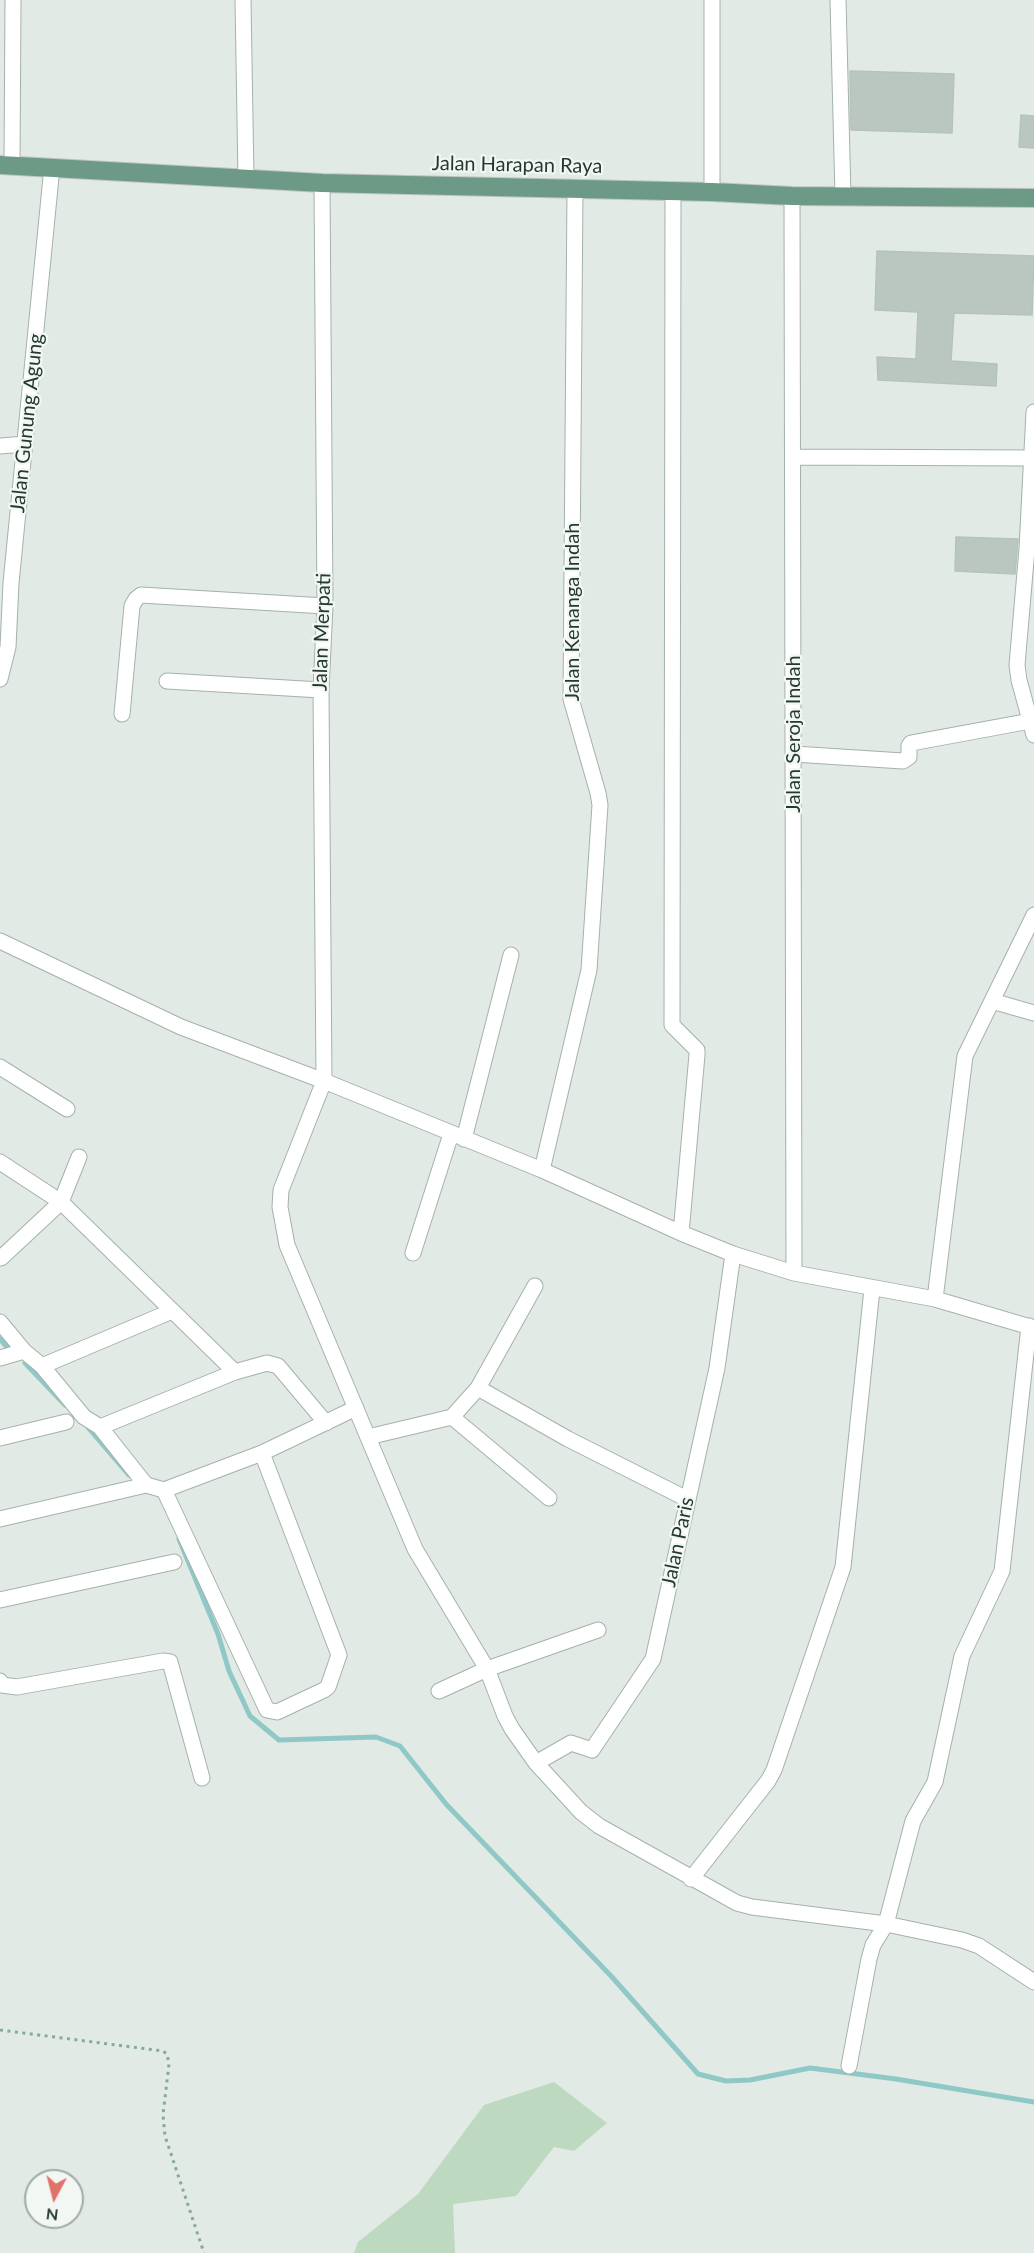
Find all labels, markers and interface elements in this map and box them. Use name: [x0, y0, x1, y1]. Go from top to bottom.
street label: Jalan Harapan Raya: [432, 152, 602, 178]
street label: Jalan Gunung Agung: [6, 332, 48, 514]
street label: Jalan Kenanga Indah: [561, 523, 585, 701]
street label: Jalan Merpati: [308, 572, 336, 692]
street label: Jalan Seroja Indah: [782, 655, 806, 813]
street label: Jalan Paris: [657, 1495, 699, 1589]
north arrow: [24, 2169, 84, 2229]
text: N: [45, 2205, 59, 2226]

